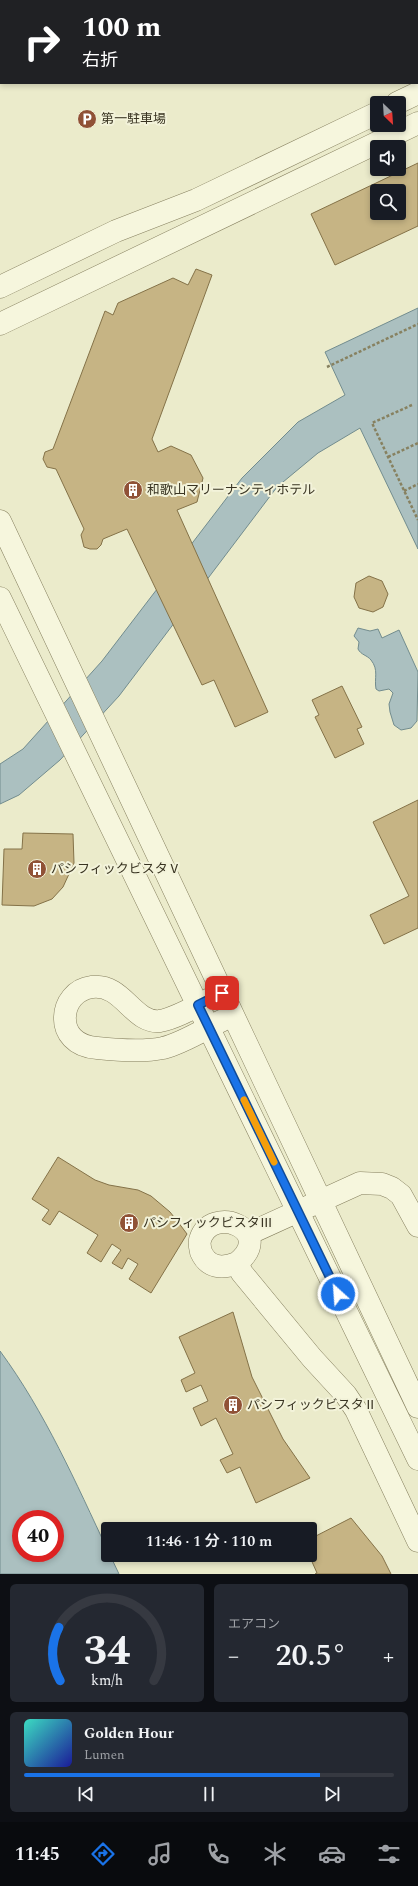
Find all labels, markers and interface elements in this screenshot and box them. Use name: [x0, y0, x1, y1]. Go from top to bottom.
text: 100 m: [82, 6, 161, 49]
icon: right: [16, 16, 68, 68]
text: 右折: [82, 47, 118, 74]
north arrow: [370, 96, 406, 132]
map controls: [370, 96, 406, 220]
parking icon: 第一駐車場: [76, 108, 98, 130]
place label: 第一駐車場: [101, 109, 166, 129]
button: sound: [370, 140, 406, 176]
button: search: [370, 184, 406, 220]
building icon: 和歌山マリーナシティホテル: [122, 479, 144, 501]
place label: 和歌山マリーナシティホテル: [147, 480, 315, 500]
building icon: パシフィックビスタⅤ: [26, 858, 48, 880]
place label: パシフィックビスタⅤ: [51, 859, 181, 879]
pin: [205, 976, 239, 1010]
icon: arrive: [211, 982, 233, 1004]
building icon: パシフィックビスタⅢ: [118, 1212, 140, 1234]
place label: パシフィックビスタⅢ: [143, 1213, 273, 1233]
position arrow: [317, 1273, 359, 1315]
building icon: パシフィックビスタⅡ: [222, 1394, 244, 1416]
place label: パシフィックビスタⅡ: [247, 1395, 377, 1415]
speed limit sign: 40: [12, 1510, 64, 1562]
text: 11:46 · 1 分 · 110 m: [146, 1530, 272, 1553]
text: エアコン: [228, 1614, 280, 1634]
text: 34: [84, 1620, 130, 1683]
text: 20.5°: [275, 1633, 347, 1679]
text: −: [228, 1640, 239, 1673]
text: +: [383, 1640, 394, 1673]
text: km/h: [91, 1670, 123, 1692]
text: Golden Hour: [84, 1722, 174, 1745]
text: Lumen: [84, 1745, 125, 1765]
icon: previous: [75, 1783, 97, 1805]
icon: pause: [198, 1783, 220, 1805]
icon: next: [321, 1783, 343, 1805]
icon: directions: [89, 1840, 117, 1868]
icon: music: [146, 1840, 174, 1868]
icon: phone: [204, 1840, 232, 1868]
icon: climate: [261, 1840, 289, 1868]
icon: car: [318, 1840, 346, 1868]
icon: filters: [375, 1840, 403, 1868]
text: 11:45: [15, 1841, 60, 1868]

